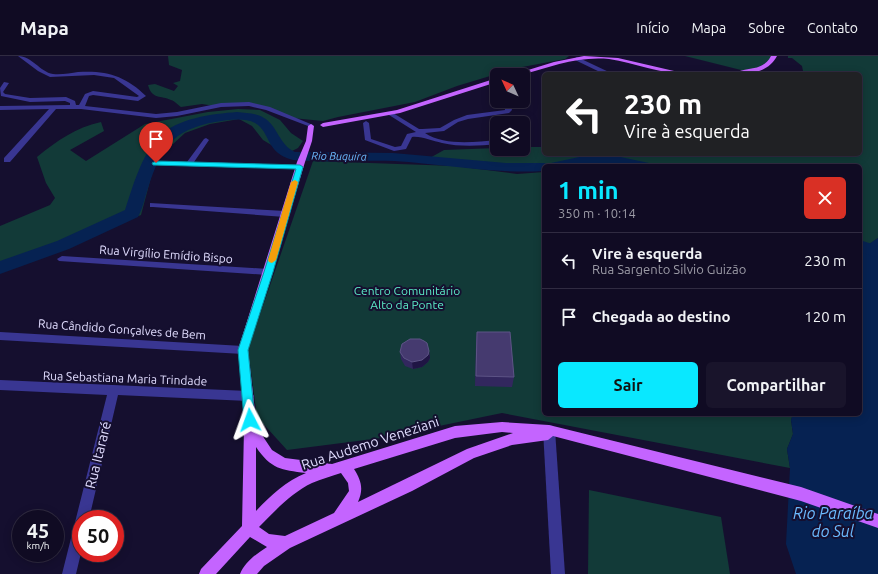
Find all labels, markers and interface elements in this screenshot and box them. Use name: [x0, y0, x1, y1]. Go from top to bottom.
text: Mapa: [20, 17, 69, 39]
text: Início: [636, 20, 669, 36]
text: Mapa: [691, 20, 726, 36]
text: Sobre: [748, 20, 785, 36]
text: Contato: [807, 20, 858, 36]
north arrow: [490, 68, 530, 108]
map controls: [490, 68, 530, 156]
icon: left: [558, 88, 610, 140]
text: 230 m: [624, 88, 702, 119]
button: layers: [490, 116, 530, 156]
text: Vire à esquerda: [624, 121, 750, 141]
pin: [139, 122, 173, 163]
icon: arrive: [145, 128, 167, 150]
water label: Rio Buquira: [311, 150, 367, 162]
text: 1 min: [558, 177, 619, 204]
button: close: [804, 177, 846, 219]
text: 350 m · 10:14: [558, 206, 636, 220]
street label: Rua Virgílio Emídio Bispo: [99, 243, 233, 265]
text: Vire à esquerda: [592, 245, 702, 262]
icon: left: [558, 250, 580, 272]
text: 230 m: [804, 252, 846, 269]
text: Rua Sargento Silvio Guizão: [592, 262, 746, 276]
park label: Centro Comunitário Alto da Ponte: [354, 284, 460, 311]
icon: arrive: [558, 306, 580, 328]
text: Chegada ao destino: [592, 308, 731, 325]
text: 120 m: [804, 308, 846, 325]
street label: Rua Cândido Gonçalves de Bem: [38, 317, 206, 341]
button: Sair: [558, 362, 698, 408]
button: Compartilhar: [706, 362, 846, 408]
street label: Rua Sebastiana Maria Trindade: [43, 369, 207, 387]
position arrow: [229, 399, 271, 441]
street label: Rua Audemo Veneziani: [299, 413, 441, 473]
street label: Rua Itararé: [82, 420, 114, 490]
water label: Rio Paraíba do Sul: [793, 504, 873, 540]
speed limit sign: 50: [72, 510, 124, 562]
text: 45: [27, 519, 49, 542]
text: km/h: [26, 540, 50, 551]

